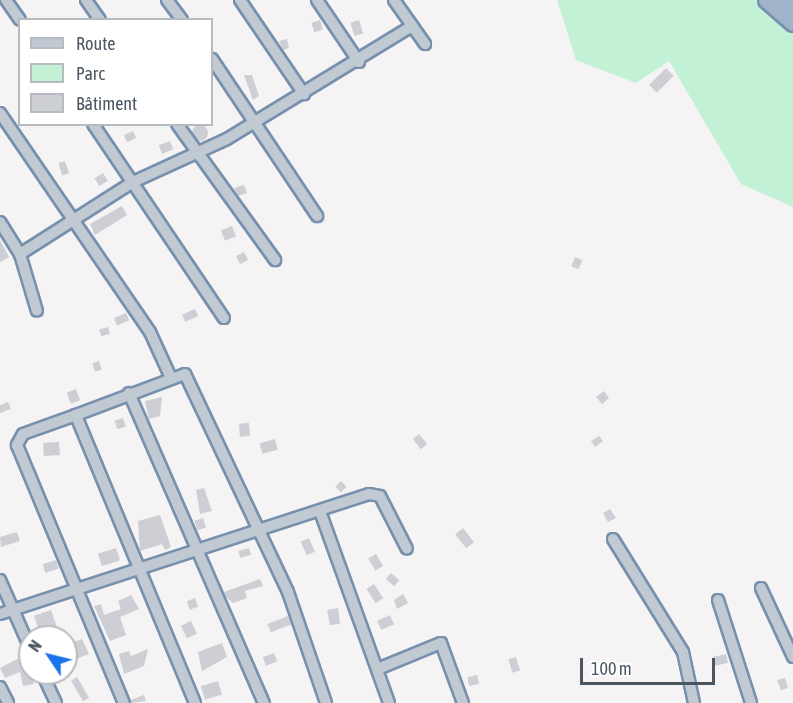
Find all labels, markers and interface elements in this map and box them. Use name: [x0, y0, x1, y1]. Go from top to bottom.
legend: [18, 18, 213, 126]
text: Route: [76, 33, 115, 54]
text: Parc: [76, 63, 105, 84]
text: Bâtiment: [76, 93, 137, 114]
north arrow: [18, 625, 78, 685]
text: N: [25, 637, 45, 655]
scale bar: [583, 646, 718, 684]
text: 100 m: [591, 658, 632, 679]

